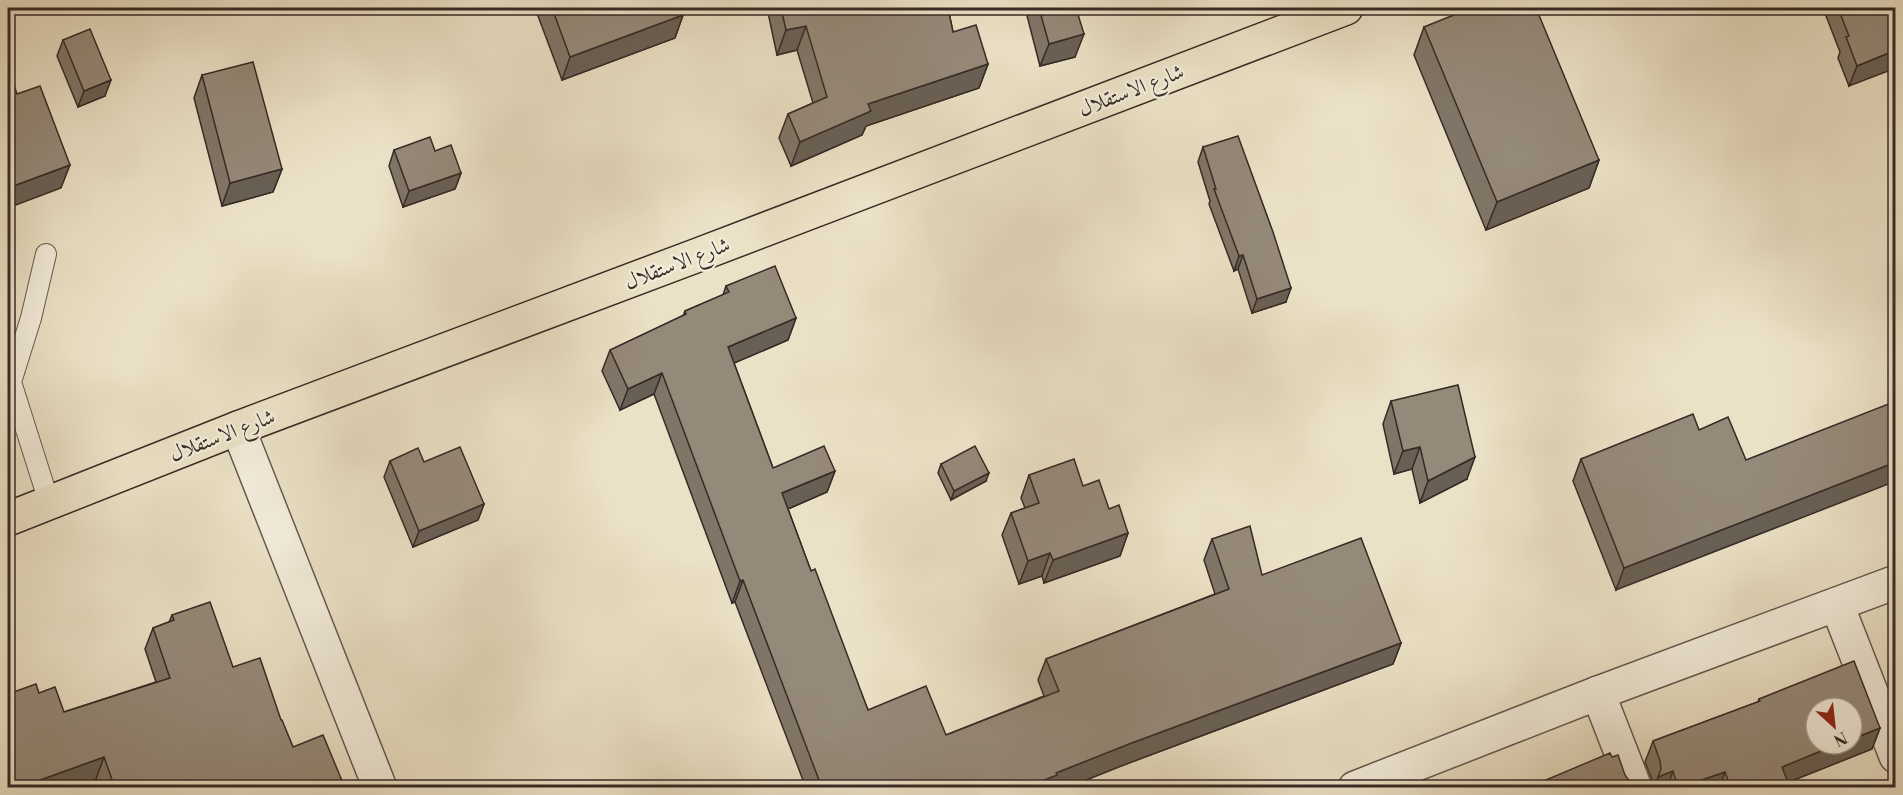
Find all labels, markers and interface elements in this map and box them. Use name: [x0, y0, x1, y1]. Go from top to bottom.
street label: شارع الاستقلال: [1075, 59, 1189, 127]
street label: شارع الاستقلال: [621, 232, 735, 300]
street label: شارع الاستقلال: [166, 404, 280, 472]
north arrow: [1804, 696, 1864, 756]
text: N: [1830, 727, 1851, 750]

